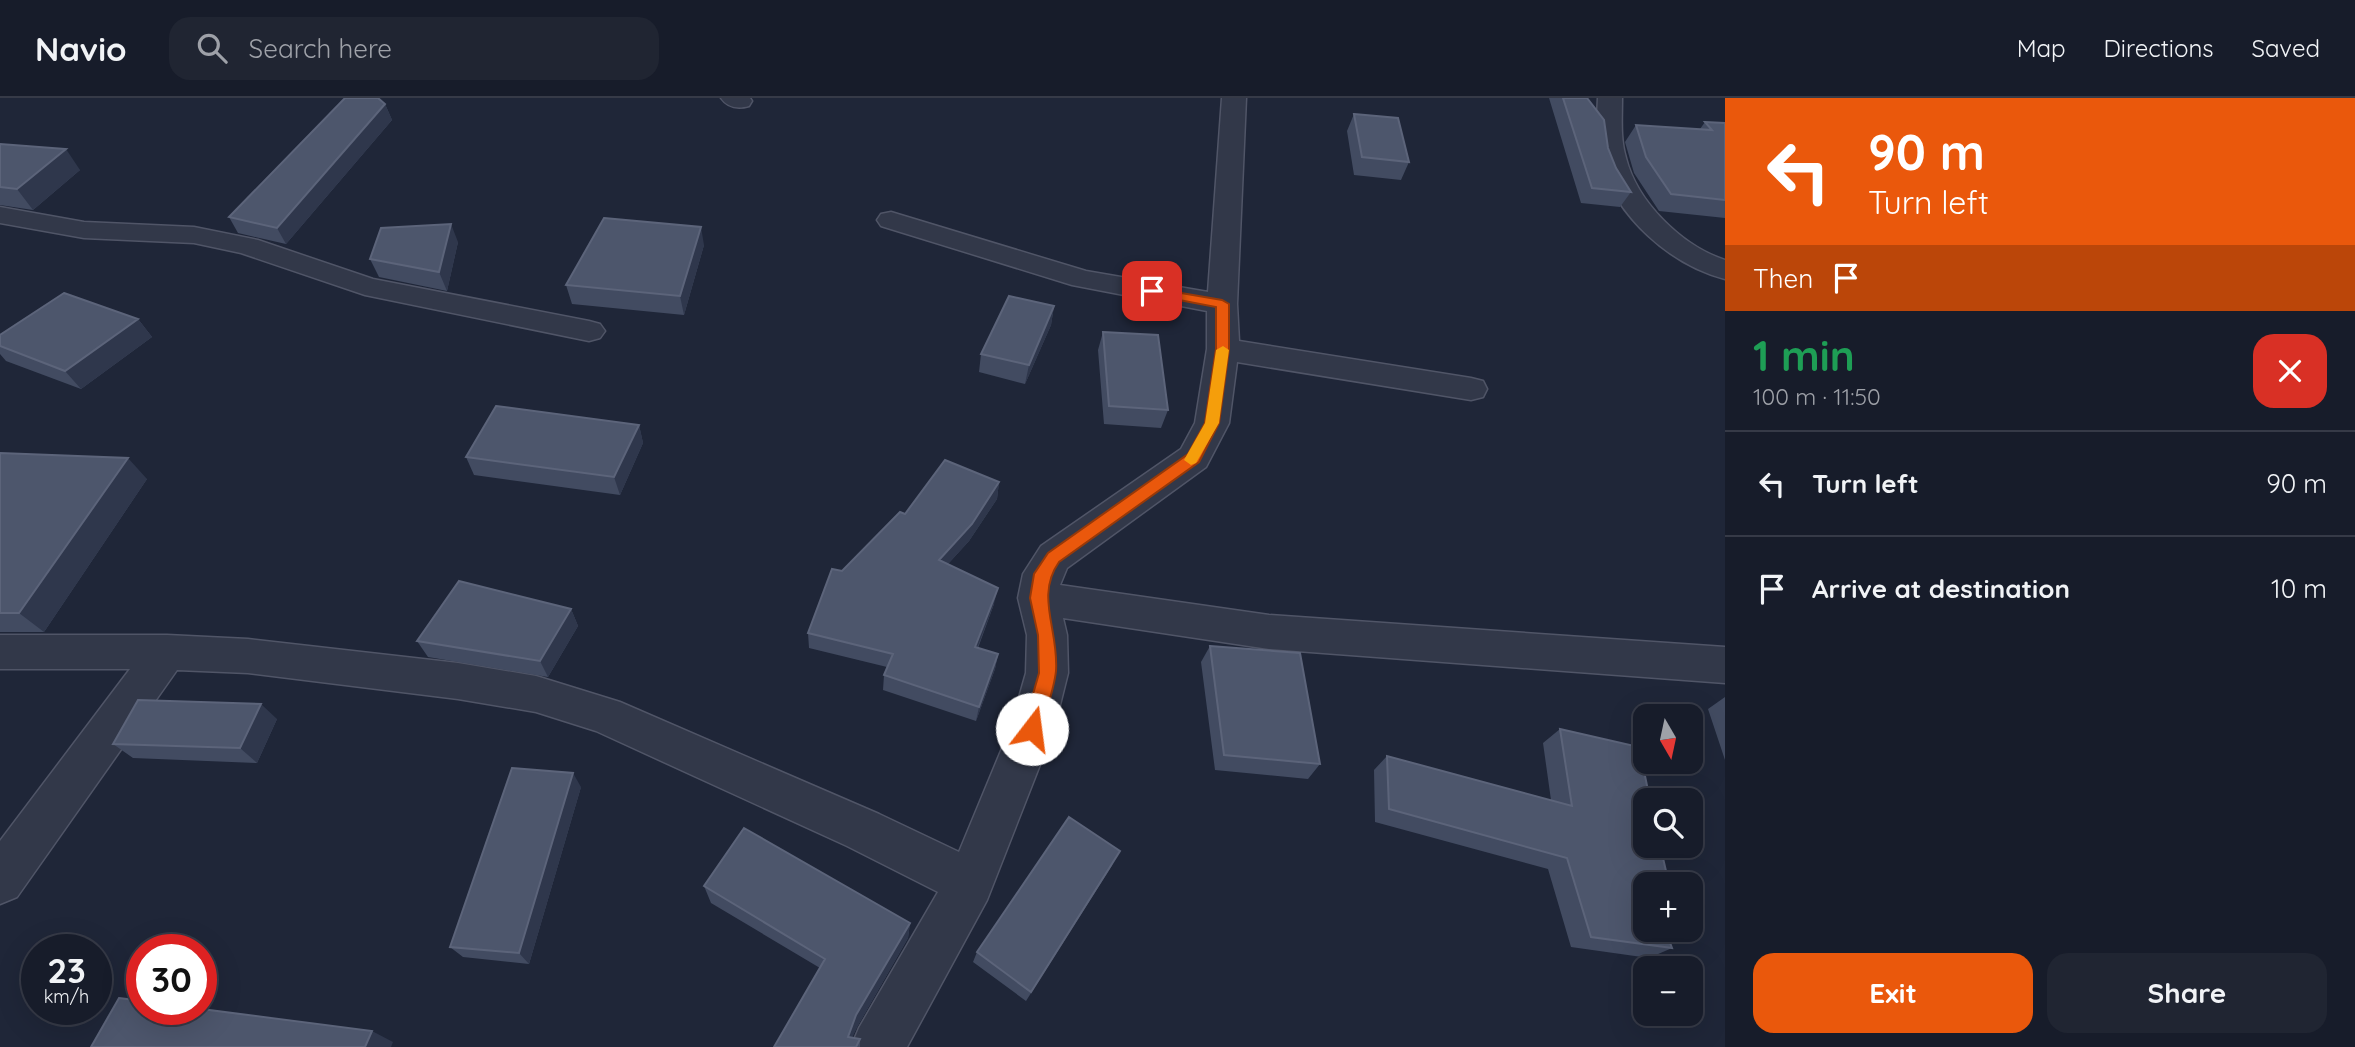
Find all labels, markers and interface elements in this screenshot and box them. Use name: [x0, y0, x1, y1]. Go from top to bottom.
search box: [169, 17, 659, 80]
text: Navio: [35, 28, 127, 69]
icon: search: [193, 29, 231, 67]
text: Search here: [249, 32, 392, 65]
text: Map: [2017, 33, 2066, 63]
text: Directions: [2104, 33, 2214, 63]
text: Saved: [2252, 33, 2320, 63]
text: 90 m: [1868, 121, 1985, 182]
icon: left: [1753, 126, 1844, 217]
text: Turn left: [1868, 182, 1989, 222]
icon: arrive: [1827, 259, 1865, 297]
pin: [1122, 261, 1182, 321]
text: Then: [1753, 262, 1813, 295]
icon: arrive: [1133, 272, 1171, 310]
text: 1 min: [1753, 329, 1855, 382]
button: close: [2253, 334, 2327, 408]
text: 100 m · 11:50: [1753, 382, 1881, 411]
icon: left: [1753, 465, 1791, 503]
text: Turn left: [1812, 467, 1919, 500]
text: 90 m: [2266, 467, 2327, 500]
icon: arrive: [1753, 570, 1791, 608]
text: Arrive at destination: [1812, 572, 2070, 605]
text: 10 m: [2271, 572, 2327, 605]
position arrow: [995, 692, 1069, 766]
north arrow: [1633, 704, 1703, 774]
map controls: [1633, 704, 1703, 1026]
button: search: [1633, 788, 1703, 858]
button: +: [1633, 872, 1703, 942]
speed limit sign: 30: [126, 934, 217, 1025]
text: 23: [47, 948, 86, 992]
button: Exit: [1753, 953, 2033, 1033]
button: Share: [2047, 953, 2327, 1033]
button: −: [1633, 956, 1703, 1026]
text: km/h: [44, 985, 89, 1008]

